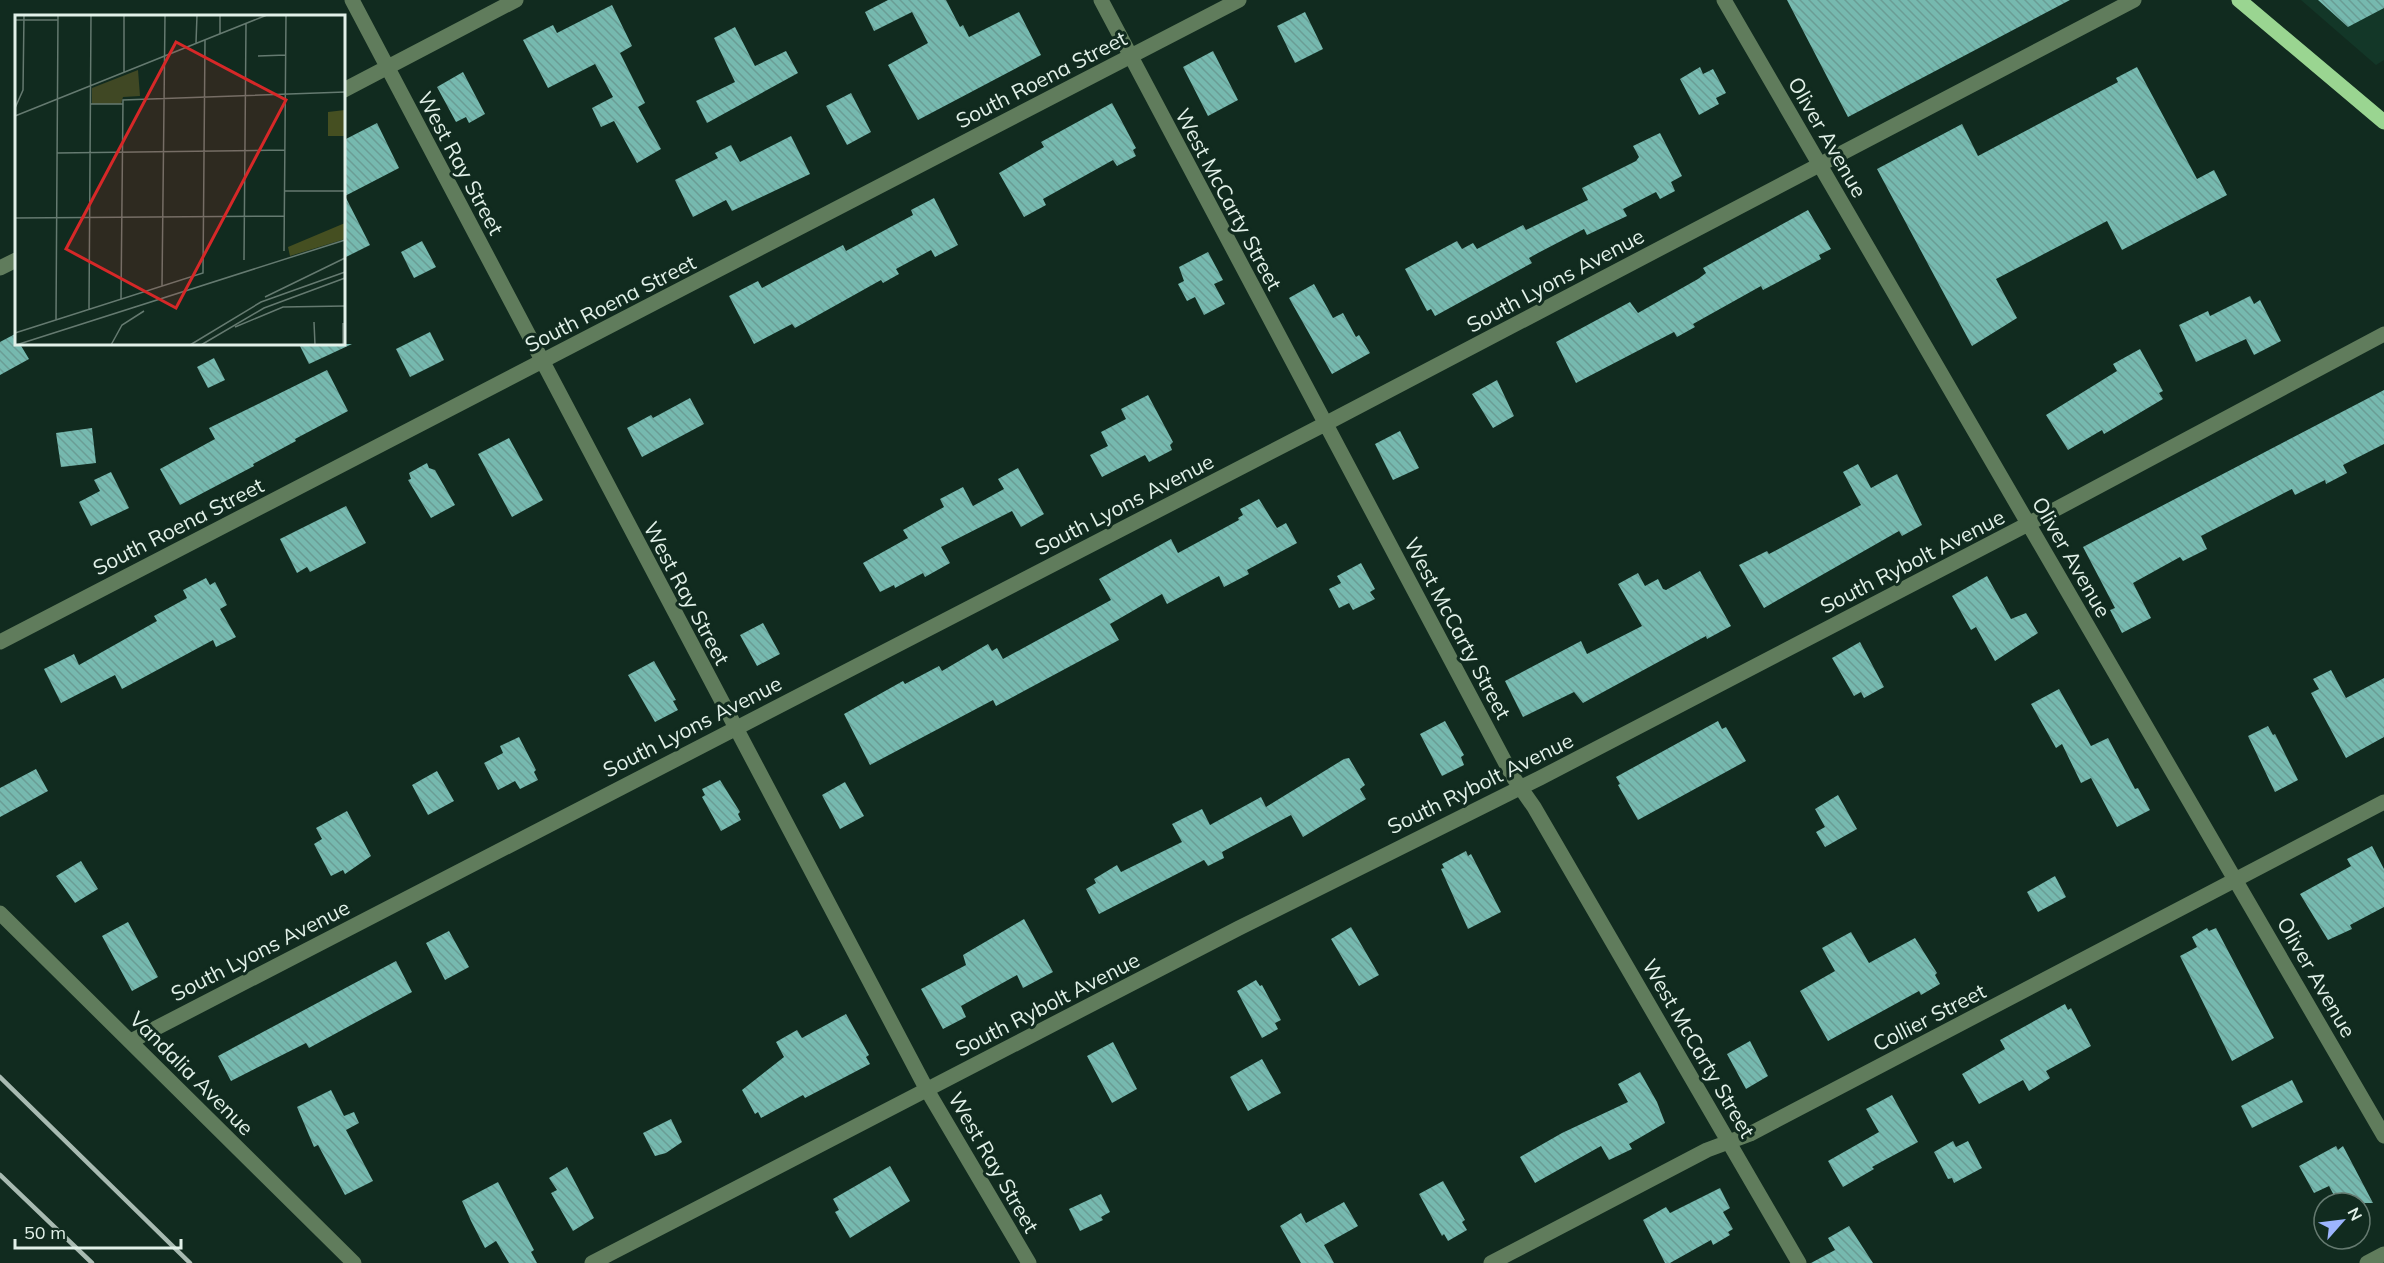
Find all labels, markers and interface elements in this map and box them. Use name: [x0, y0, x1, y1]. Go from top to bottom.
inset map: [15, 15, 345, 345]
street label: South Roena Street: [951, 25, 1131, 133]
street label: Oliver Avenue: [1783, 72, 1873, 202]
street label: West Ray Street: [412, 87, 510, 239]
street label: West McCarty Street: [1170, 104, 1288, 294]
street label: South Lyons Avenue: [1462, 222, 1648, 338]
street label: South Roena Street: [520, 249, 700, 357]
street label: South Lyons Avenue: [1030, 448, 1218, 560]
street label: South Roena Street: [88, 472, 268, 580]
street label: Oliver Avenue: [2027, 492, 2117, 622]
street label: South Rybolt Avenue: [1815, 503, 2009, 619]
street label: West Ray Street: [638, 517, 736, 669]
street label: West McCarty Street: [1399, 533, 1517, 723]
street label: South Lyons Avenue: [598, 670, 786, 782]
street label: South Rybolt Avenue: [1383, 727, 1577, 839]
street label: South Lyons Avenue: [166, 894, 354, 1006]
street label: Oliver Avenue: [2272, 912, 2362, 1042]
street label: South Rybolt Avenue: [950, 946, 1144, 1062]
street label: West McCarty Street: [1637, 954, 1761, 1142]
street label: Collier Street: [1868, 977, 1990, 1057]
street label: Vandalia Avenue: [125, 1006, 259, 1140]
street label: West Ray Street: [943, 1087, 1045, 1237]
north arrow: [2312, 1191, 2372, 1251]
text: N: [2344, 1204, 2367, 1224]
scale bar: [15, 1212, 182, 1250]
text: 50 m: [24, 1221, 66, 1244]

